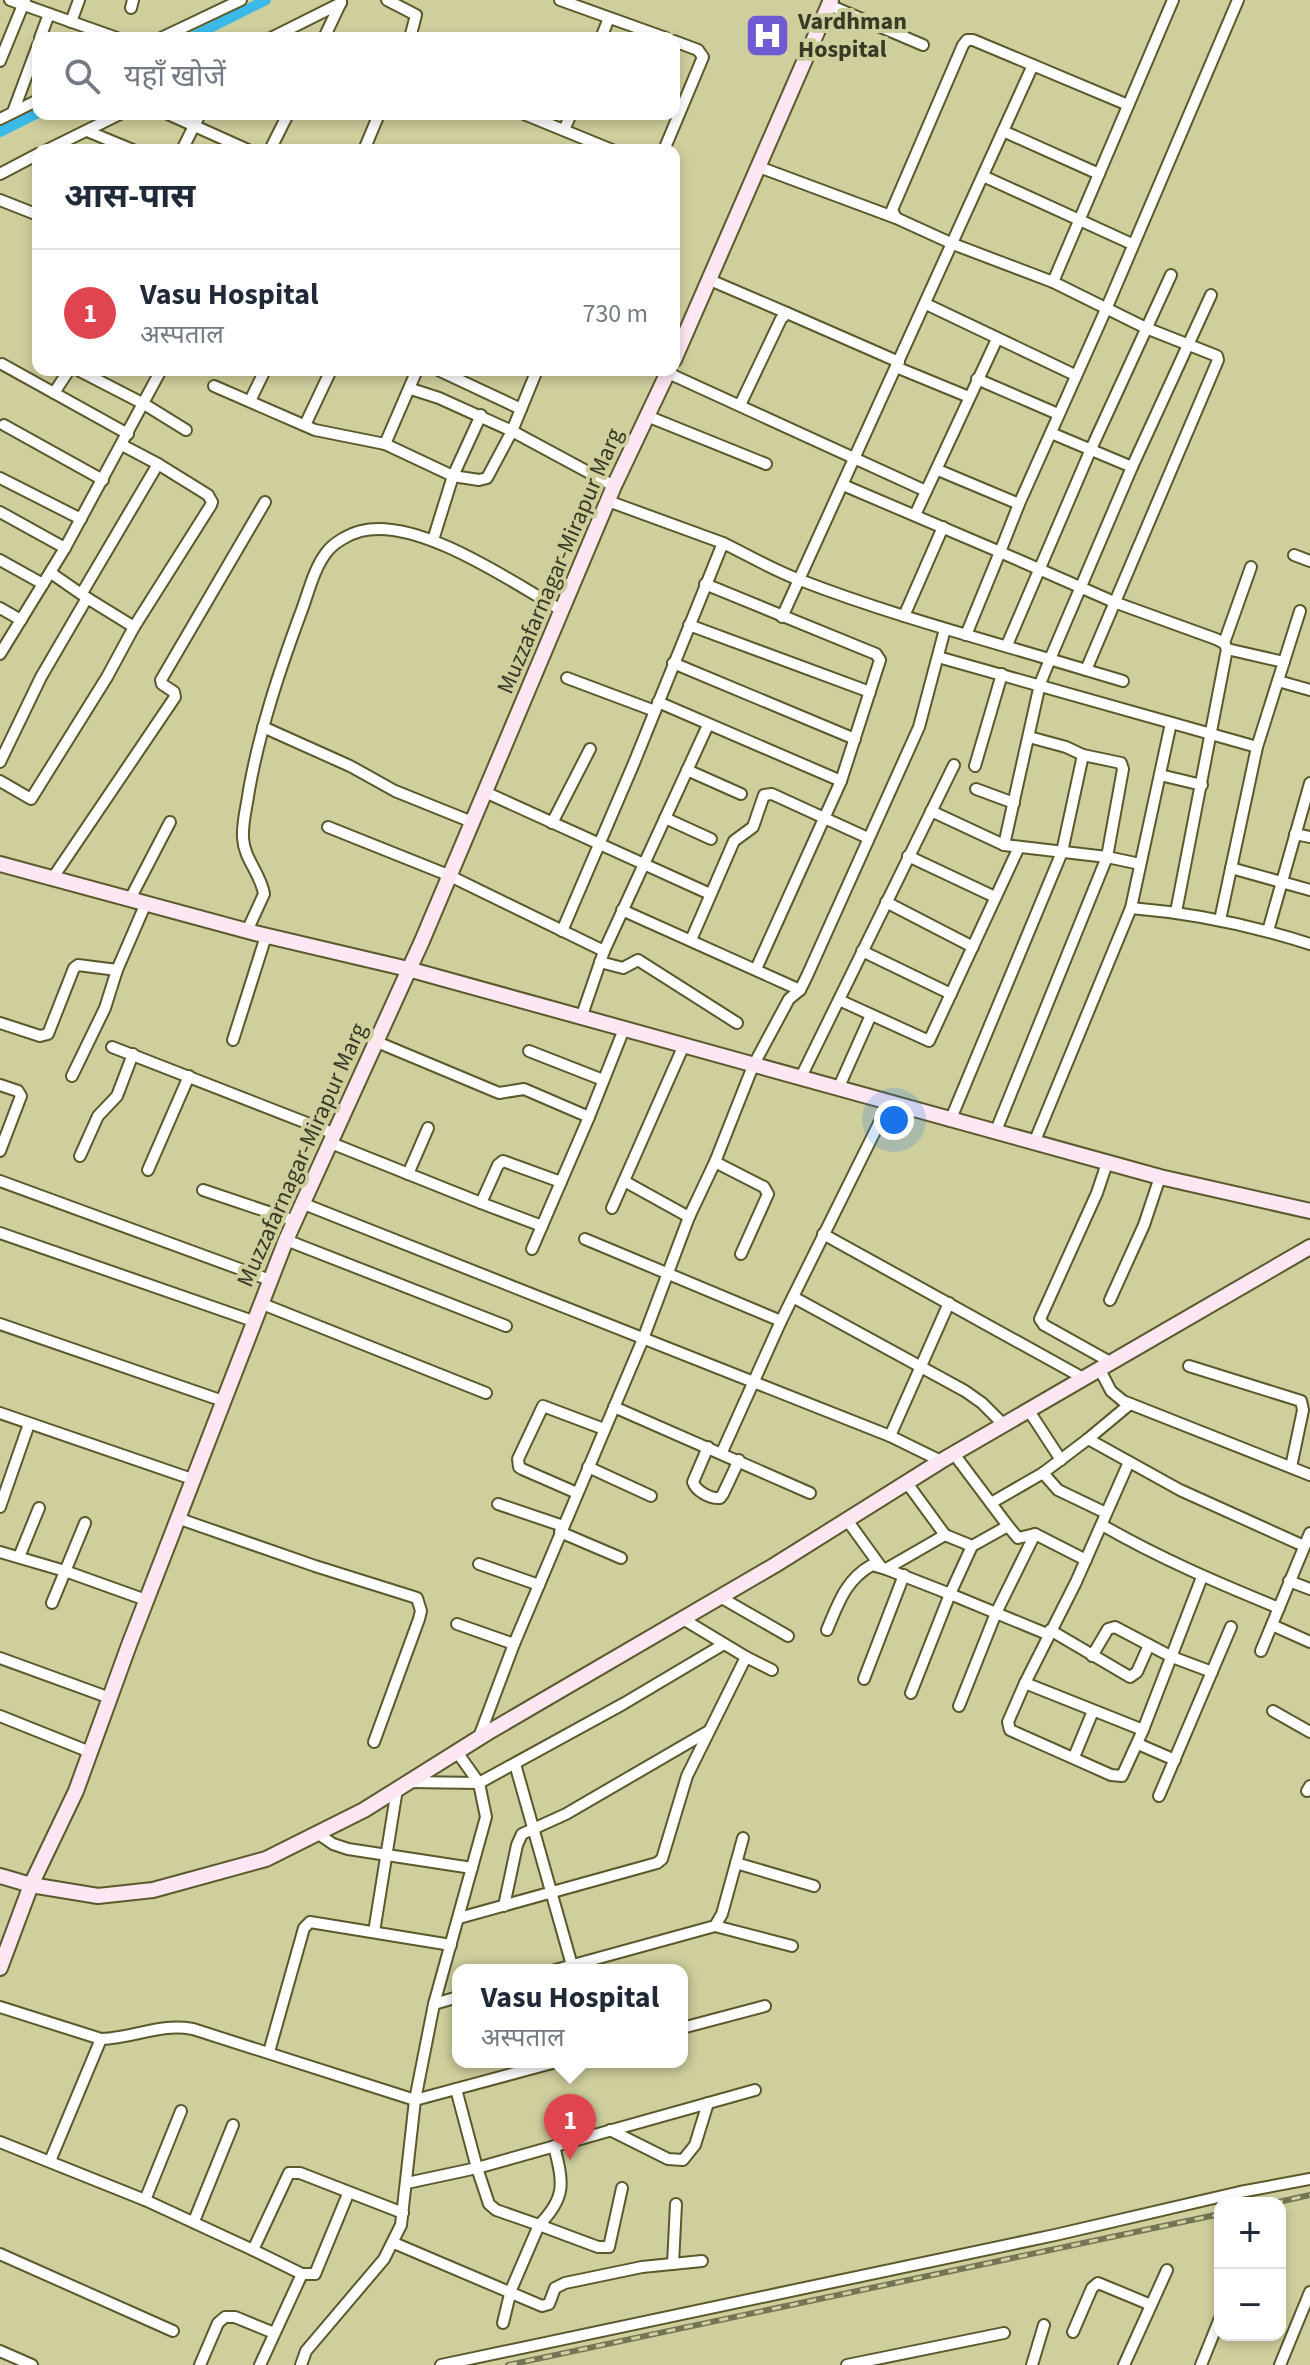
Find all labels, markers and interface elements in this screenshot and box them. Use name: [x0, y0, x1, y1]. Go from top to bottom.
place label: Vardhman Hospital: [797, 4, 907, 67]
hospital icon: Vardhman Hospital: [743, 11, 791, 59]
search box: [32, 32, 680, 120]
icon: search: [60, 54, 104, 98]
text: यहाँ खोजें: [124, 55, 226, 98]
text: आस-पास: [64, 172, 195, 221]
text: Vasu Hospital: [140, 273, 319, 316]
text: 1: [83, 295, 97, 332]
text: 730 m: [582, 295, 648, 332]
text: अस्पताल: [140, 316, 224, 353]
street label: Muzzafarnagar-Mirapur Marg: [488, 422, 632, 700]
street label: Muzzafarnagar-Mirapur Marg: [228, 1017, 376, 1293]
your location: [874, 1100, 914, 1140]
popup: [452, 1964, 688, 2068]
text: Vasu Hospital: [481, 1976, 659, 2019]
text: अस्पताल: [481, 2019, 565, 2056]
pin: 1: [544, 2094, 596, 2160]
map controls: [1214, 2197, 1286, 2341]
button: +: [1214, 2197, 1286, 2269]
button: −: [1214, 2269, 1286, 2341]

